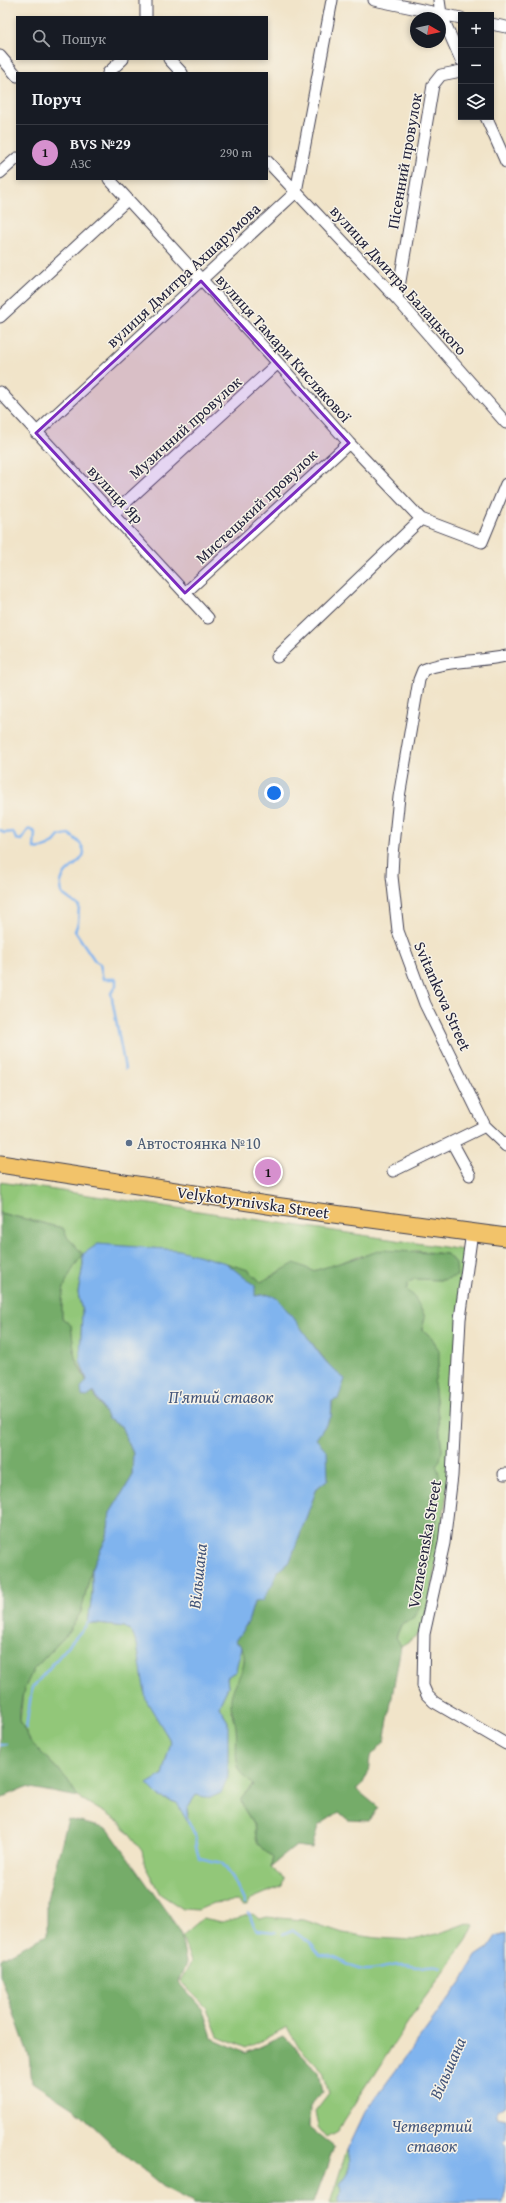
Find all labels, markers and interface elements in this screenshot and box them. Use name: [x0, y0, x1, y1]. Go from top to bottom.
north arrow: [410, 12, 446, 48]
map controls: [458, 12, 494, 120]
button: +: [458, 12, 494, 48]
search box: [16, 16, 268, 60]
icon: search: [30, 27, 52, 49]
text: Пошук: [62, 28, 106, 49]
button: −: [458, 48, 494, 84]
button: layers: [458, 84, 494, 120]
text: Поруч: [32, 86, 81, 111]
street label: Пісенний провулок: [380, 91, 428, 231]
text: BVS №29: [70, 133, 131, 154]
text: 1: [42, 143, 48, 162]
text: 290 m: [220, 143, 252, 162]
text: АЗС: [70, 154, 92, 173]
street label: вулиця Дмитра Ахшарумова: [101, 197, 266, 353]
street label: вулиця Дмитра Балацького: [325, 200, 473, 360]
street label: вулиця Тамари Кислякової: [211, 268, 358, 428]
street label: Музичний провулок: [123, 369, 247, 484]
street label: Мистецький провулок: [190, 443, 323, 569]
street label: вулиця Яр: [82, 459, 150, 529]
your location: [264, 783, 284, 803]
street label: Svitankova Street: [408, 938, 478, 1055]
place label: Автостоянка №10: [137, 1131, 261, 1155]
marker: Автостоянка №10: [124, 1138, 134, 1148]
pin: 1: [255, 1157, 281, 1187]
street label: Velykotyrnivska Street: [175, 1179, 331, 1225]
water label: П'ятий ставок: [168, 1384, 274, 1409]
street label: Voznesenska Street: [401, 1478, 447, 1610]
water label: Вільшана: [181, 1542, 213, 1611]
water label: Вільшана: [422, 2033, 472, 2104]
water label: Четвертий ставок: [392, 2113, 473, 2158]

